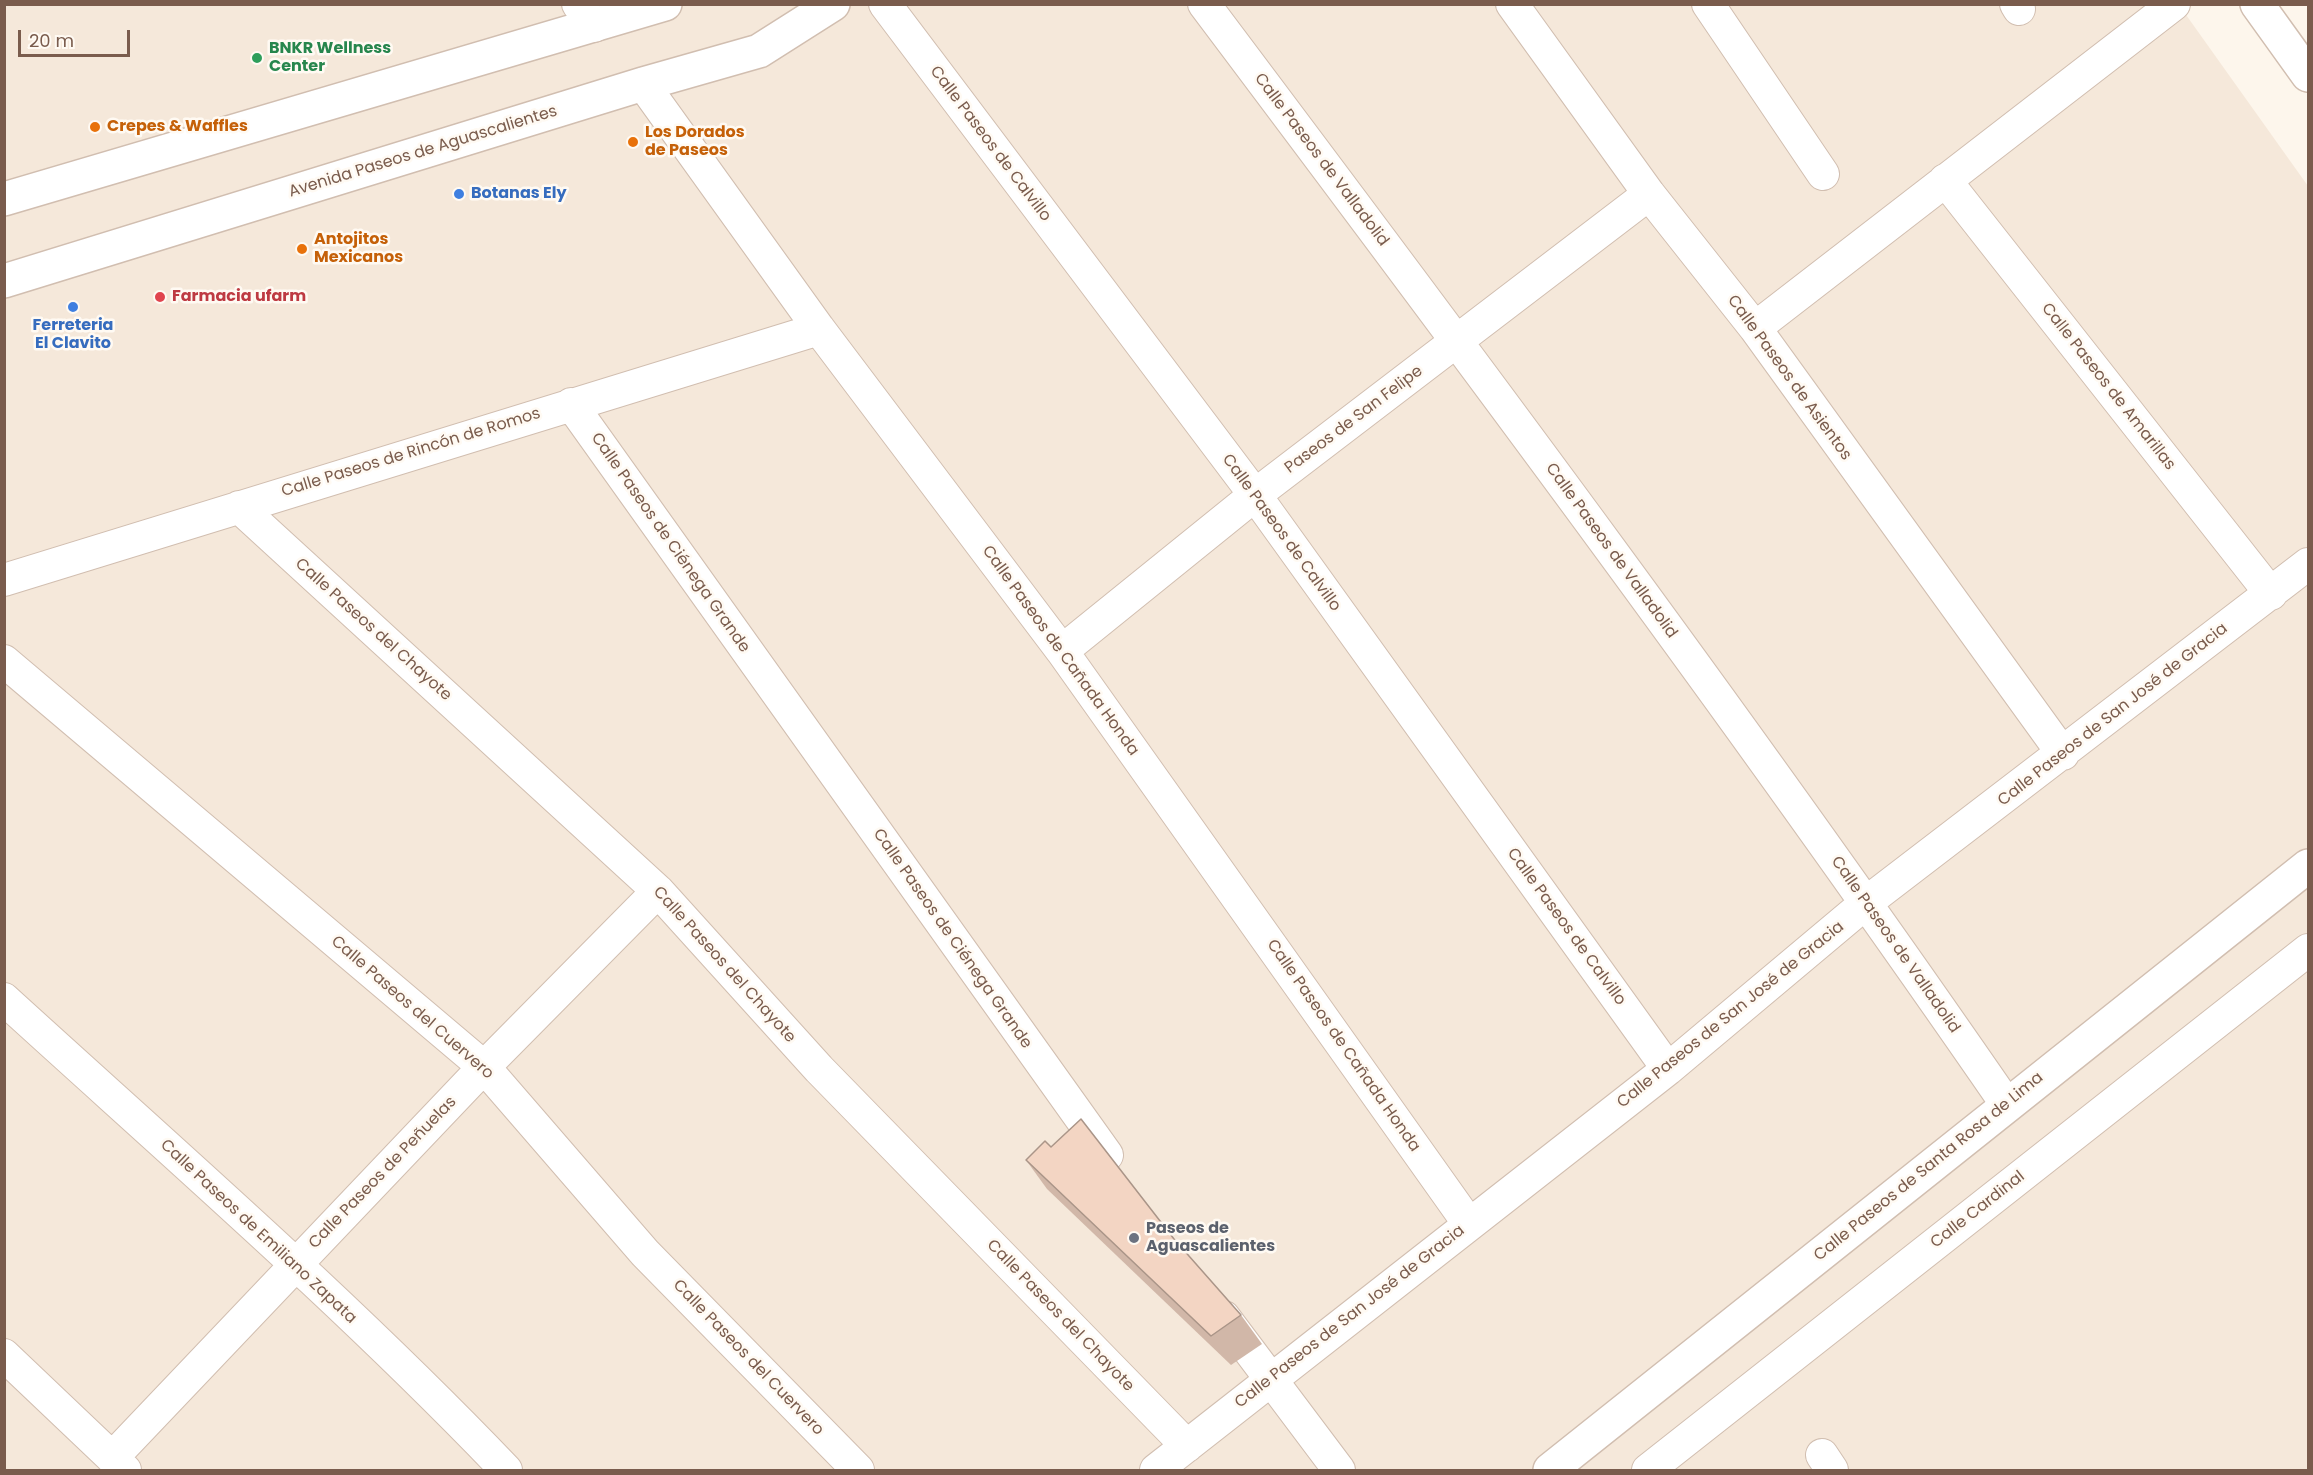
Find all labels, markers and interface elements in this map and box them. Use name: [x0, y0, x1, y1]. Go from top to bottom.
scale bar: [21, 18, 134, 56]
text: 20 m: [29, 28, 74, 53]
place label: BNKR Wellness Center: [269, 39, 391, 77]
marker: BNKR Wellness Center: [250, 51, 264, 65]
street label: Calle Paseos de Calvillo: [925, 63, 1055, 225]
street label: Calle Paseos de Valladolid: [1250, 70, 1392, 250]
street label: Avenida Paseos de Aguascalientes: [286, 102, 560, 202]
place label: Crepes & Waffles: [107, 117, 248, 137]
marker: Crepes & Waffles: [88, 120, 102, 134]
place label: Los Dorados de Paseos: [645, 123, 745, 161]
marker: Los Dorados de Paseos: [626, 135, 640, 149]
place label: Botanas Ely: [471, 184, 567, 204]
marker: Botanas Ely: [452, 187, 466, 201]
place label: Antojitos Mexicanos: [314, 230, 403, 268]
marker: Antojitos Mexicanos: [295, 242, 309, 256]
place label: Farmacia ufarm: [172, 287, 306, 307]
marker: Farmacia ufarm: [153, 290, 167, 304]
street label: Calle Paseos de Asientos: [1723, 292, 1855, 464]
marker: Ferreteria El Clavito: [66, 300, 80, 314]
street label: Calle Paseos de Amarillas: [2037, 300, 2179, 474]
place label: Ferreteria El Clavito: [33, 316, 113, 354]
street label: Paseos de San Felipe: [1281, 362, 1427, 478]
street label: Calle Paseos de Rincón de Romos: [279, 404, 543, 502]
street label: Calle Paseos de Ciénega Grande: [586, 429, 754, 657]
street label: Calle Paseos de Calvillo: [1218, 451, 1344, 615]
street label: Calle Paseos de Valladolid: [1541, 460, 1681, 642]
street label: Calle Paseos de Cañada Honda: [977, 542, 1143, 760]
street label: Calle Paseos del Chayote: [291, 555, 455, 705]
street label: Calle Paseos de San José de Gracia: [1994, 619, 2232, 811]
street label: Calle Paseos de Ciénega Grande: [868, 825, 1036, 1053]
street label: Calle Paseos de Calvillo: [1503, 845, 1629, 1009]
street label: Calle Paseos de Valladolid: [1826, 853, 1964, 1037]
street label: Calle Paseos del Chayote: [649, 883, 799, 1047]
street label: Calle Paseos de San José de Gracia: [1614, 918, 1848, 1112]
street label: Calle Paseos del Cuervero: [327, 932, 497, 1084]
street label: Calle Paseos de Cañada Honda: [1262, 936, 1424, 1156]
street label: Calle Paseos de Santa Rosa de Lima: [1811, 1068, 2047, 1266]
street label: Calle Paseos de Peñuelas: [305, 1093, 461, 1253]
street label: Calle Paseos de Emiliano Zapata: [156, 1136, 360, 1328]
street label: Calle Cardinal: [1927, 1167, 2029, 1253]
place label: Paseos de Aguascalientes: [1146, 1219, 1275, 1257]
street label: Calle Paseos de San José de Gracia: [1231, 1221, 1469, 1413]
marker: Paseos de Aguascalientes: [1127, 1231, 1141, 1245]
street label: Calle Paseos del Chayote: [982, 1236, 1138, 1396]
street label: Calle Paseos del Cuervero: [669, 1276, 827, 1440]

